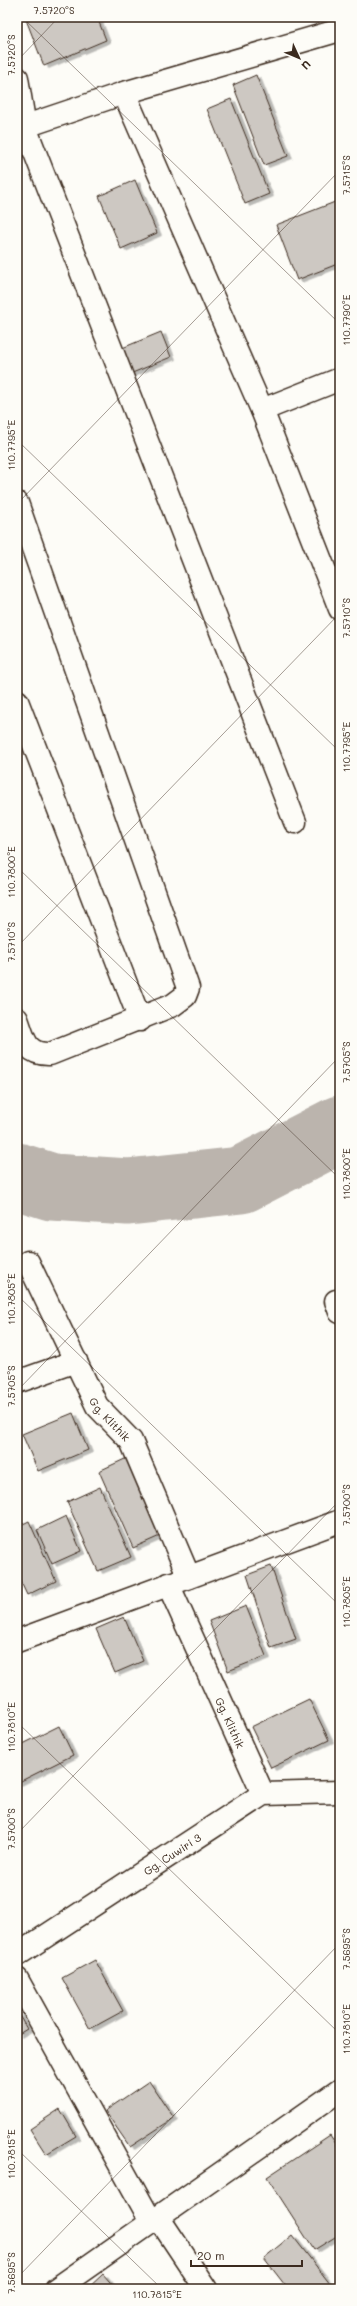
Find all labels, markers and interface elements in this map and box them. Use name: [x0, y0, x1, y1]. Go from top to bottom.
text: 7.5720°S: [33, 3, 75, 17]
text: 7.5720°S: [4, 34, 18, 76]
north arrow: [279, 38, 319, 78]
text: U: [298, 57, 315, 73]
text: 7.5715°S: [339, 155, 353, 195]
text: 110.7790°E: [339, 294, 353, 345]
text: 110.7795°E: [4, 419, 18, 470]
text: 7.5710°S: [339, 598, 353, 638]
text: 110.7795°E: [339, 721, 353, 772]
text: 110.7800°E: [4, 846, 18, 898]
text: 7.5710°S: [4, 922, 18, 962]
text: 7.5705°S: [339, 1041, 353, 1083]
text: 110.7800°E: [339, 1148, 353, 1200]
text: 110.7805°E: [4, 1273, 18, 1325]
text: 7.5705°S: [4, 1365, 18, 1407]
street label: Gg. Klithik: [86, 1395, 134, 1444]
text: 7.5700°S: [339, 1484, 353, 1526]
text: 110.7805°E: [339, 1576, 353, 1628]
street label: Gg. Klithik: [213, 1695, 249, 1751]
text: 110.7810°E: [4, 1702, 18, 1752]
text: 7.5700°S: [4, 1808, 18, 1850]
street label: Gg. Cuwiri 3: [140, 1829, 204, 1878]
text: 7.5695°S: [339, 1928, 353, 1970]
text: 110.7810°E: [339, 2004, 353, 2054]
text: 110.7815°E: [4, 2129, 18, 2179]
scale bar: [191, 2242, 302, 2268]
text: 20 m: [197, 2247, 225, 2263]
text: 7.5695°S: [4, 2252, 18, 2294]
text: 110.7815°E: [132, 2287, 182, 2301]

